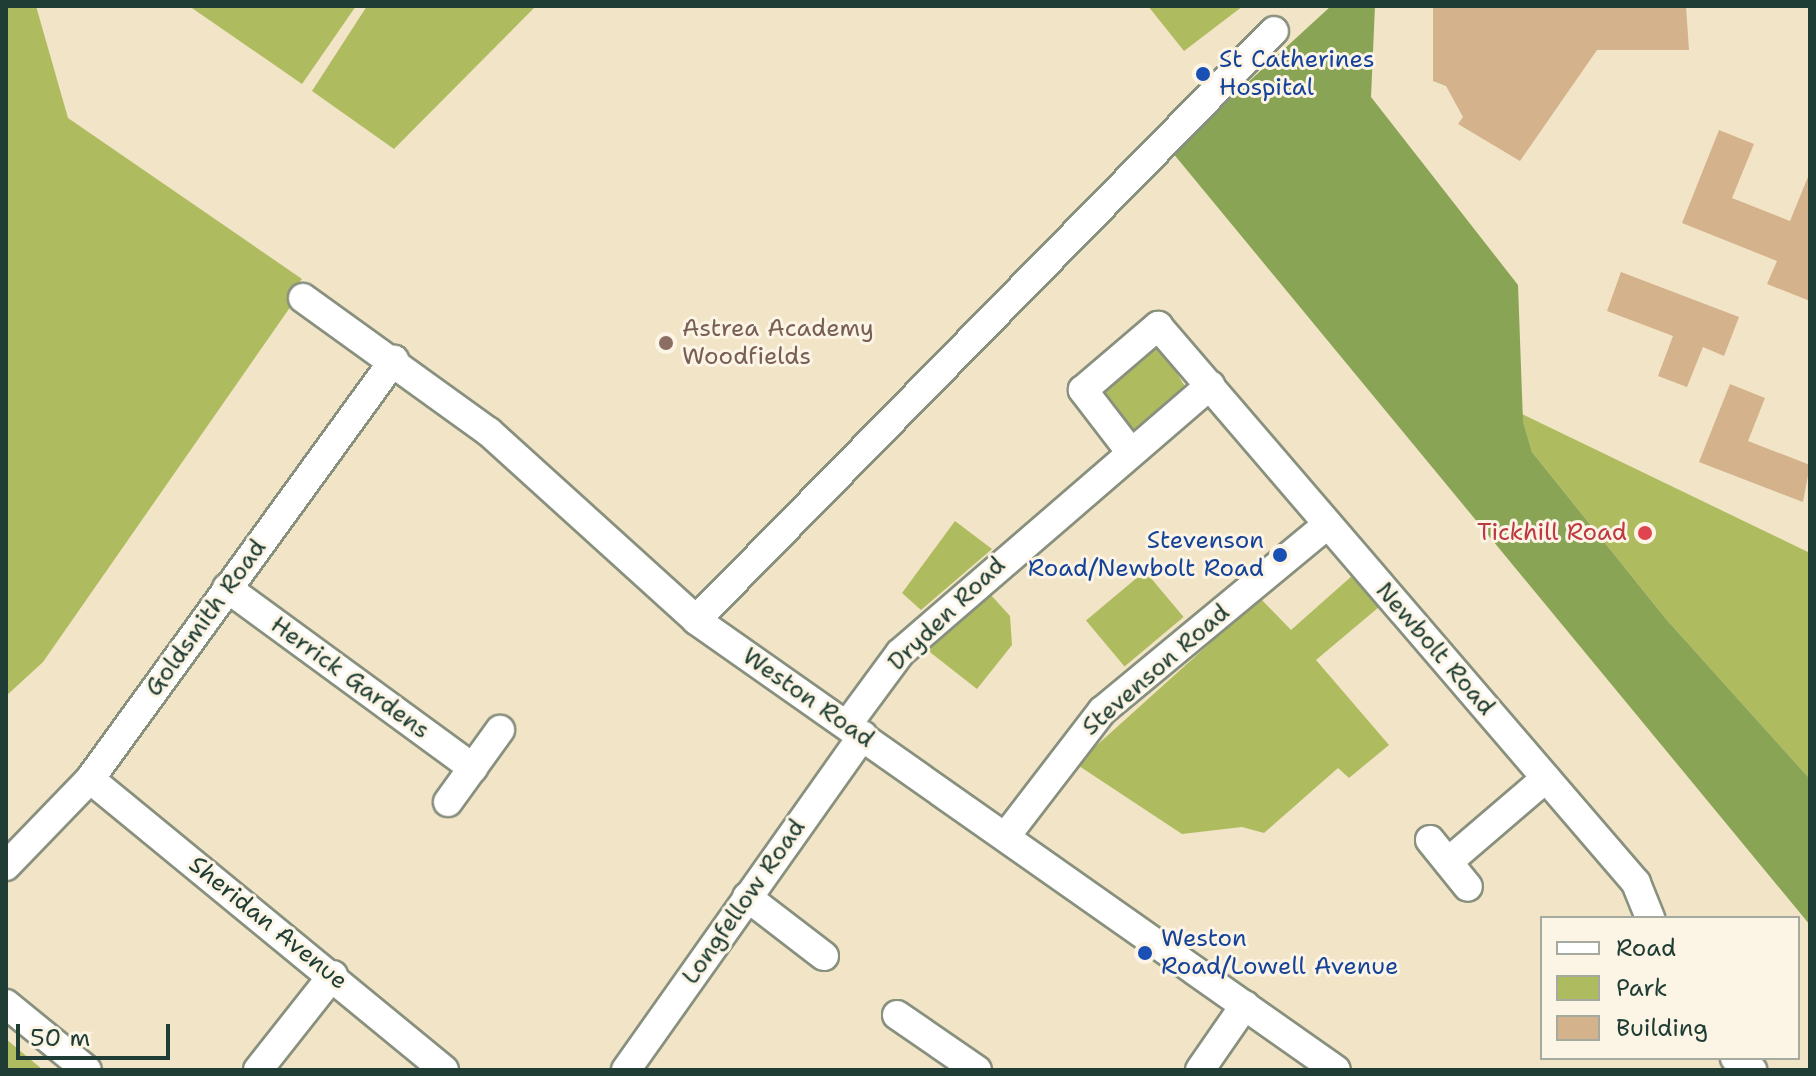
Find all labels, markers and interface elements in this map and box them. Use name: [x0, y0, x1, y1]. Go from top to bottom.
place label: St Catherines Hospital: [1219, 46, 1375, 102]
marker: St Catherines Hospital: [1194, 65, 1212, 83]
place label: Astrea Academy Woodfields: [682, 315, 874, 371]
marker: Astrea Academy Woodfields: [657, 334, 675, 352]
place label: Tickhill Road: [1477, 519, 1627, 547]
marker: Tickhill Road: [1634, 522, 1656, 544]
place label: Stevenson Road/Newbolt Road: [1028, 527, 1264, 583]
street label: Goldsmith Road: [139, 534, 273, 702]
marker: Stevenson Road/Newbolt Road: [1271, 546, 1289, 564]
street label: Dryden Road: [882, 551, 1012, 677]
street label: Newbolt Road: [1369, 577, 1501, 721]
street label: Stevenson Road: [1077, 598, 1235, 742]
street label: Herrick Gardens: [265, 611, 435, 745]
street label: Weston Road: [737, 642, 879, 754]
street label: Longfellow Road: [676, 814, 812, 990]
street label: Sheridan Avenue: [183, 850, 353, 996]
legend: [1540, 916, 1800, 1060]
place label: Weston Road/Lowell Avenue: [1161, 925, 1399, 981]
text: Road: [1616, 932, 1676, 964]
marker: Weston Road/Lowell Avenue: [1136, 944, 1154, 962]
text: Park: [1616, 972, 1668, 1004]
scale bar: [20, 1008, 174, 1058]
text: Building: [1616, 1012, 1708, 1044]
text: 50 m: [30, 1022, 90, 1054]

